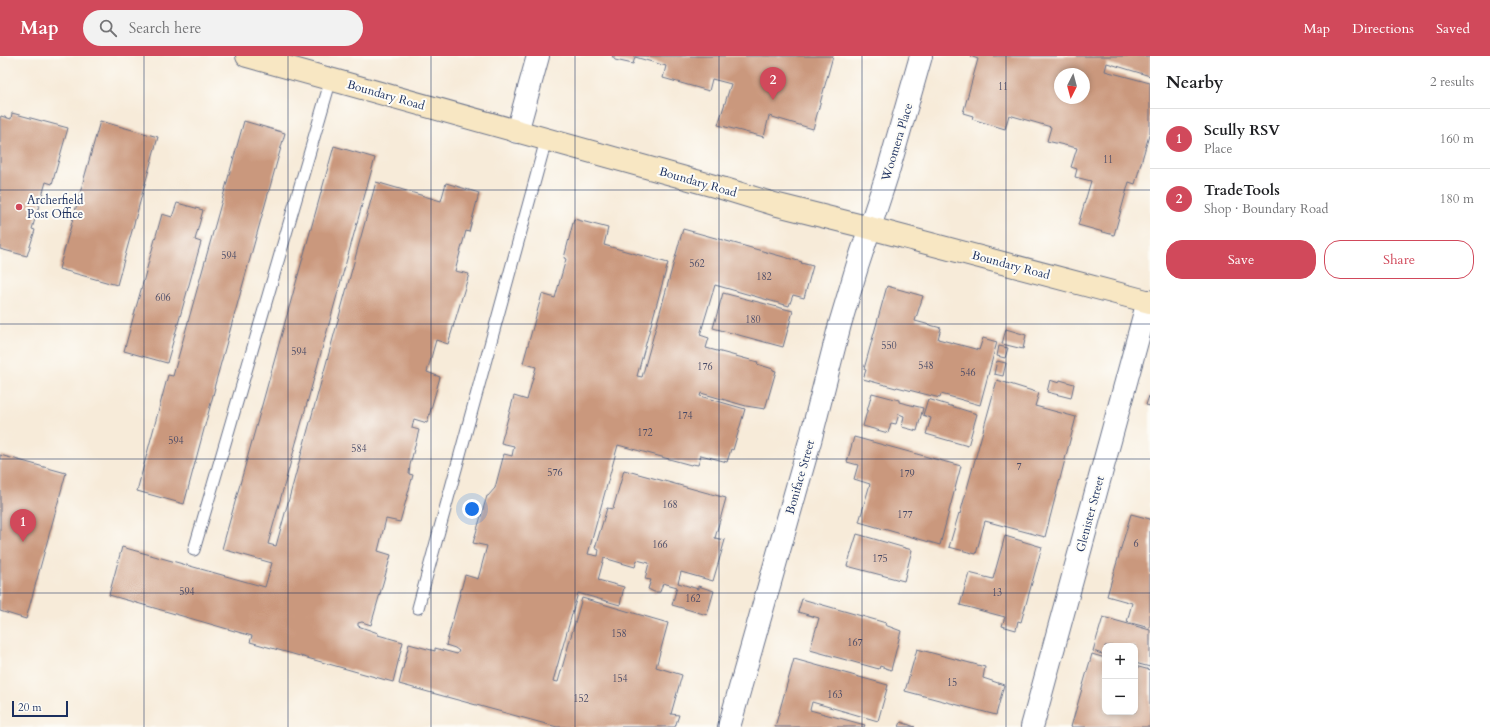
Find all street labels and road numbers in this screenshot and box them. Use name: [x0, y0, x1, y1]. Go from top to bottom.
street label: Boundary Road: [345, 76, 427, 114]
street label: Woomera Place: [877, 101, 916, 184]
street label: Boundary Road: [657, 163, 739, 201]
street label: Boundary Road: [970, 247, 1052, 283]
street label: Boniface Street: [782, 438, 818, 516]
street label: Glenister Street: [1072, 474, 1108, 554]

